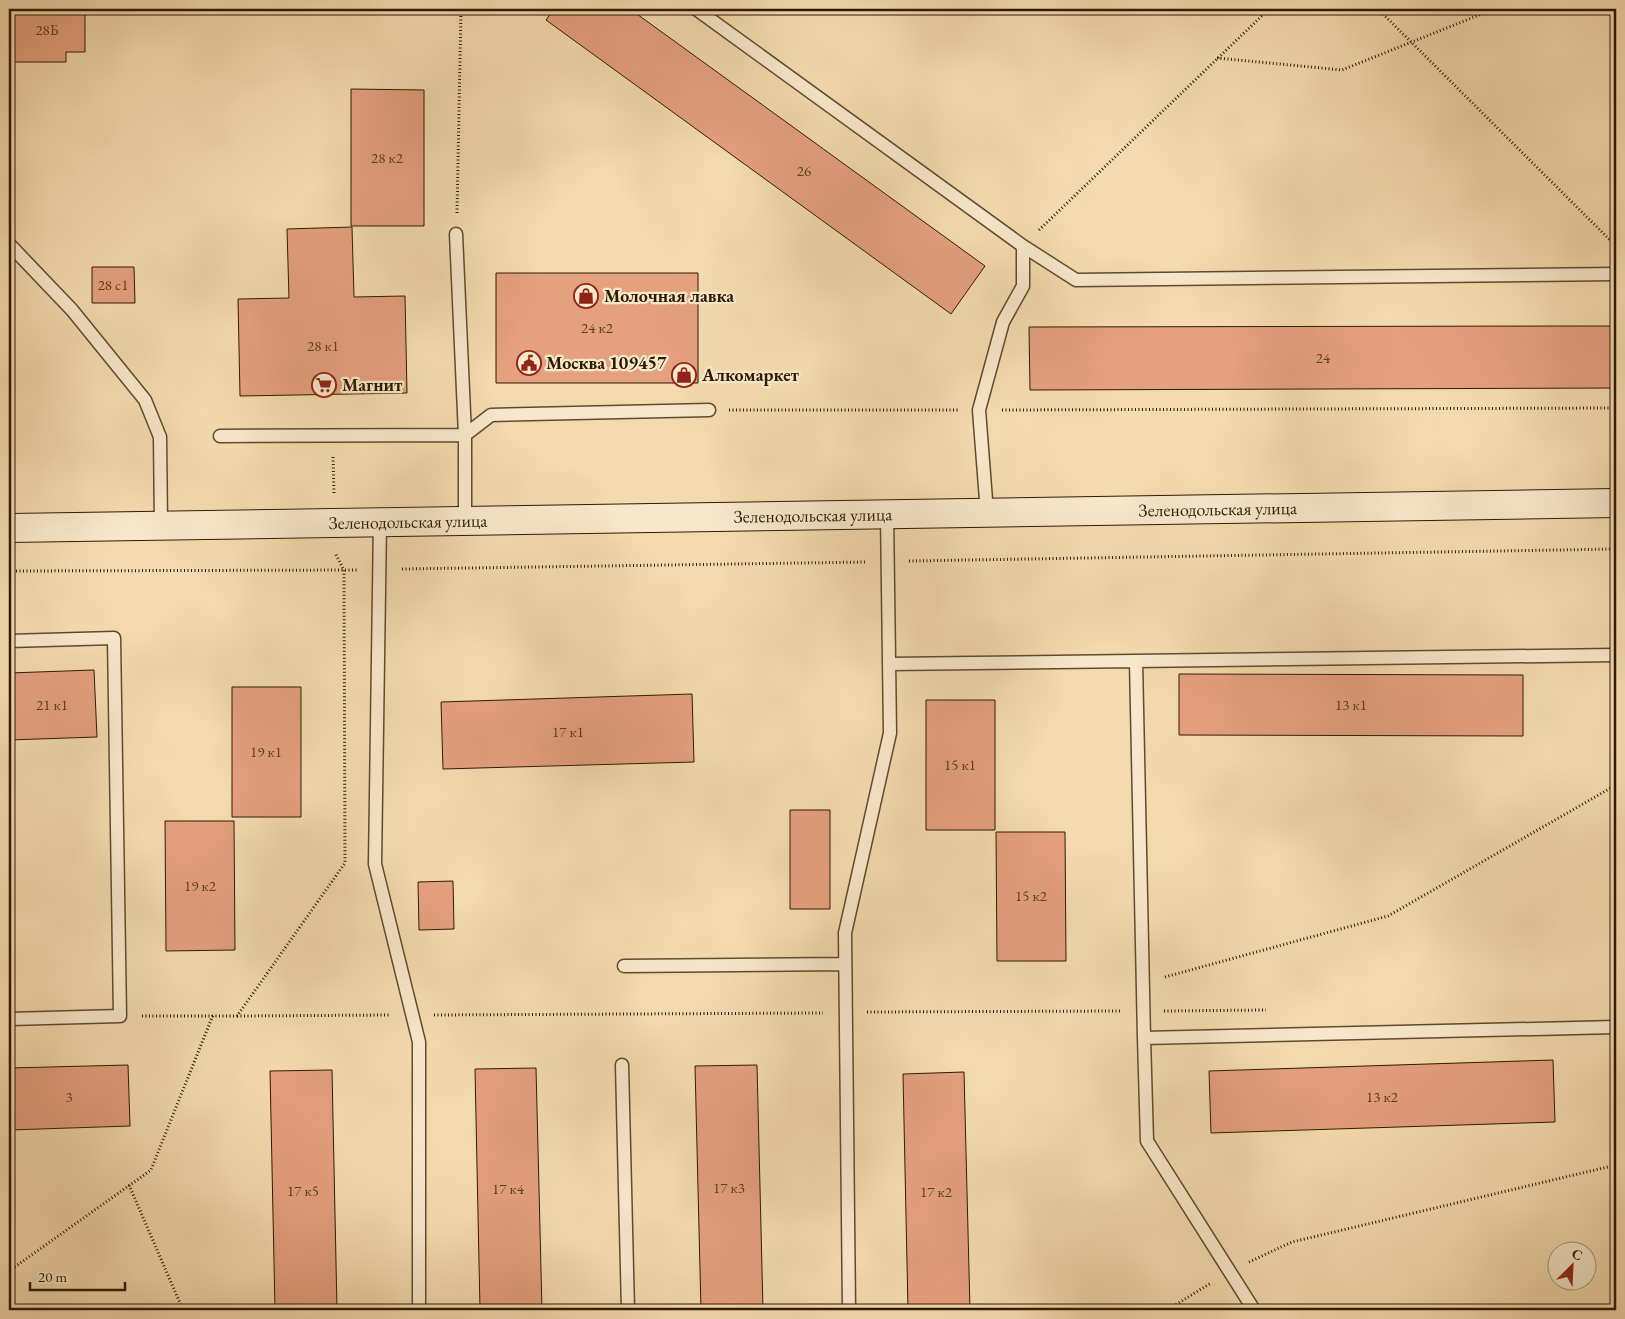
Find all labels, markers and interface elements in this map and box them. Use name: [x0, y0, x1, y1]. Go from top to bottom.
house number: 28Б: [35, 20, 59, 39]
house number: 28 к2: [371, 148, 404, 167]
house number: 26: [797, 161, 811, 180]
house number: 28 с1: [98, 275, 128, 294]
shop icon: Молочная лавка: [573, 283, 599, 309]
place label: Молочная лавка: [604, 284, 734, 307]
house number: 24 к2: [581, 318, 614, 337]
house number: 28 к1: [307, 336, 339, 355]
house number: 24: [1316, 348, 1331, 367]
public building icon: Москва 109457: [516, 350, 542, 376]
place label: Москва 109457: [546, 351, 667, 374]
shop icon: Алкомаркет: [671, 362, 697, 388]
place label: Алкомаркет: [701, 363, 799, 386]
supermarket icon: Магнит: [311, 372, 337, 398]
place label: Магнит: [342, 373, 402, 396]
street label: Зеленодольская улица: [1138, 496, 1298, 521]
street label: Зеленодольская улица: [733, 502, 893, 528]
street label: Зеленодольская улица: [328, 509, 488, 534]
house number: 21 к1: [36, 695, 68, 714]
house number: 13 к1: [1335, 695, 1367, 714]
house number: 17 к1: [552, 722, 584, 741]
house number: 19 к1: [250, 742, 282, 761]
house number: 15 к1: [944, 755, 976, 774]
house number: 19 к2: [184, 876, 217, 895]
house number: 15 к2: [1015, 886, 1048, 905]
house number: 3: [65, 1087, 73, 1106]
house number: 13 к2: [1366, 1087, 1399, 1106]
house number: 17 к3: [713, 1178, 745, 1197]
house number: 17 к4: [492, 1179, 525, 1198]
house number: 17 к5: [287, 1181, 319, 1200]
house number: 17 к2: [920, 1182, 953, 1201]
north arrow: [1548, 1242, 1598, 1292]
text: С: [1569, 1244, 1586, 1264]
scale bar: [30, 1259, 125, 1291]
text: 20 m: [38, 1267, 67, 1286]

